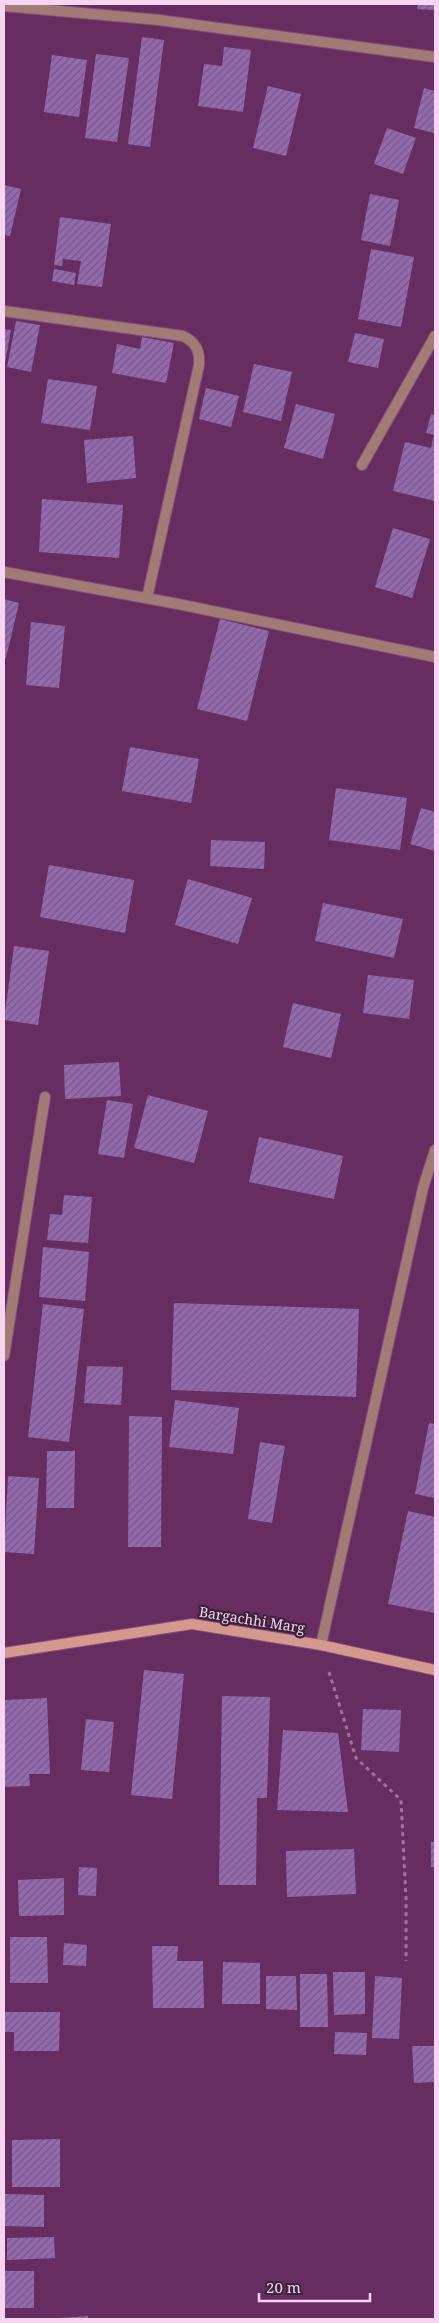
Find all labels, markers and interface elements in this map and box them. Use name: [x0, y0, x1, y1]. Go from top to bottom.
street label: Bargachhi Marg: [198, 1602, 307, 1637]
scale bar: [259, 2270, 370, 2302]
text: 20 m: [266, 2277, 301, 2297]

